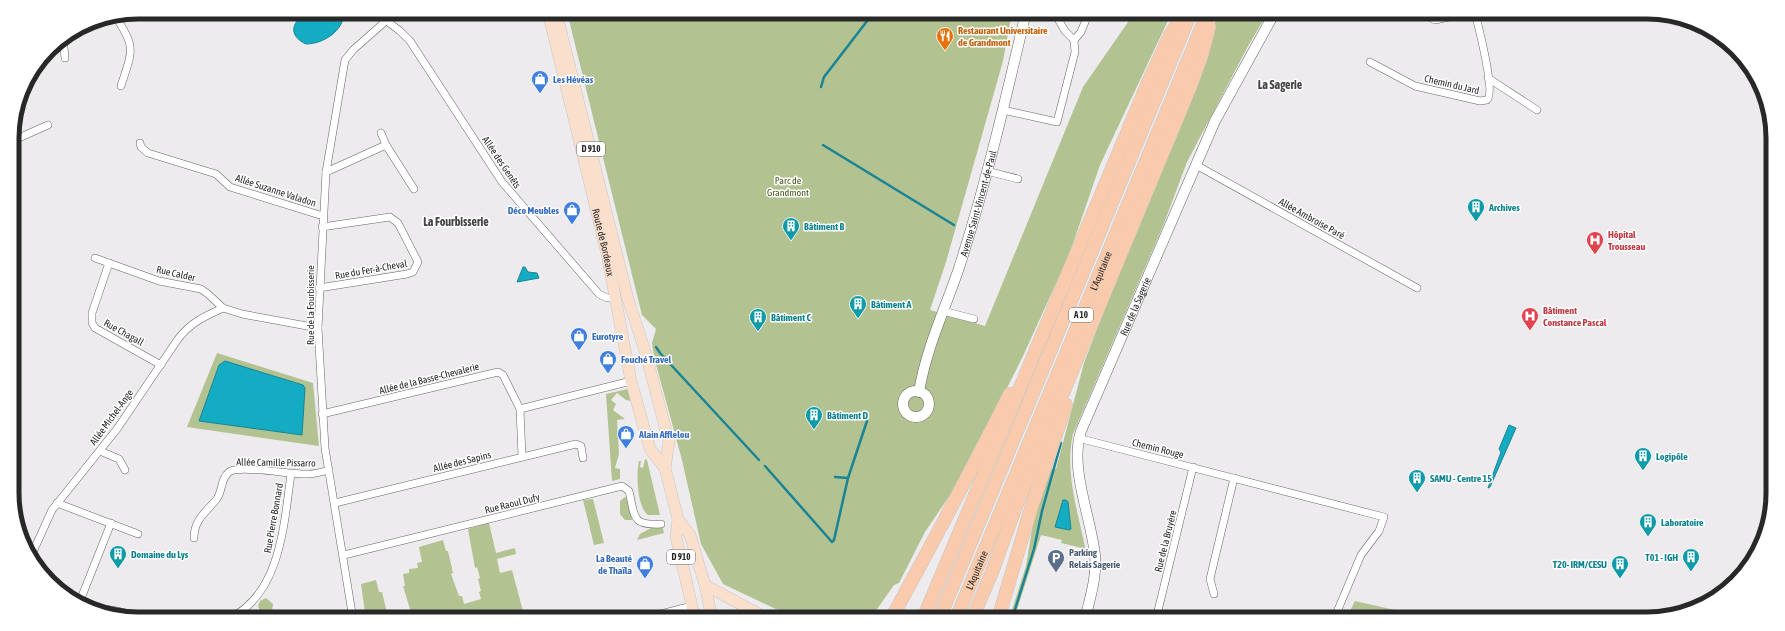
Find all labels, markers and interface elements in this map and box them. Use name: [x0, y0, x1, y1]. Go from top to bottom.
place label: Restaurant Universitaire de Grandmont: [958, 25, 1048, 48]
restaurant icon: Restaurant Universitaire de Grandmont: [935, 26, 955, 51]
shop icon: Les Hévéas: [530, 69, 550, 94]
street label: Chemin du Jard: [1423, 73, 1481, 96]
place label: Les Hévéas: [553, 74, 594, 85]
district label: La Sagerie: [1258, 78, 1303, 92]
street label: Allée des Genêts: [480, 134, 523, 191]
road number: D 910: [577, 142, 605, 156]
street label: Avenue Saint-Vincent-de-Paul: [958, 149, 999, 258]
street label: Allée Suzanne Valadon: [234, 172, 318, 209]
park label: Parc de Grandmont: [767, 175, 809, 198]
street label: Allée Ambroise Paré: [1277, 196, 1347, 241]
building icon: Archives: [1466, 197, 1486, 222]
shop icon: Déco Meubles: [562, 200, 582, 225]
place label: Archives: [1488, 202, 1520, 213]
place label: Déco Meubles: [508, 205, 559, 216]
street label: Route de Bordeaux: [590, 207, 616, 277]
district label: La Fourbisserie: [423, 215, 489, 229]
building icon: Bâtiment B: [781, 216, 801, 241]
place label: Bâtiment B: [804, 221, 844, 232]
place label: Hôpital Trousseau: [1608, 229, 1646, 252]
hospital icon: Hôpital Trousseau: [1585, 230, 1605, 255]
street label: L'Aquitaine: [1088, 250, 1114, 292]
street label: Rue du Fer-à-Cheval: [334, 258, 408, 281]
street label: Rue Calder: [155, 264, 197, 284]
street label: Rue de la Fourbisserie: [305, 265, 316, 345]
street label: Rue de la Sagerie: [1118, 275, 1153, 337]
building icon: Bâtiment A: [848, 294, 868, 319]
place label: Bâtiment A: [871, 299, 911, 310]
place label: Bâtiment Constance Pascal: [1543, 305, 1607, 328]
hospital icon: Bâtiment Constance Pascal: [1520, 306, 1540, 331]
building icon: Bâtiment C: [748, 307, 768, 332]
road number: A 10: [1069, 308, 1093, 322]
place label: Bâtiment C: [771, 312, 811, 323]
street label: Rue Chagall: [102, 317, 146, 348]
shop icon: Eurotyre: [569, 326, 589, 351]
place label: Eurotyre: [592, 331, 624, 342]
shop icon: Fouché Travel: [598, 349, 618, 374]
place label: Fouché Travel: [621, 354, 672, 365]
street label: Allée de la Basse-Chevalerie: [378, 361, 481, 396]
street label: Allée Michel-Ange: [88, 387, 136, 447]
building icon: Bâtiment D: [804, 405, 824, 430]
place label: Bâtiment D: [827, 410, 868, 421]
shop icon: Alain Afflelou: [616, 424, 636, 449]
place label: Alain Afflelou: [638, 429, 689, 440]
street label: Chemin Rouge: [1131, 437, 1185, 460]
building icon: Logipôle: [1633, 446, 1653, 471]
street label: Allée des Sapins: [432, 449, 493, 474]
place label: Logipôle: [1656, 451, 1688, 462]
street label: Allée Camille Pissarro: [236, 456, 316, 469]
building icon: SAMU - Centre 15: [1407, 468, 1427, 493]
place label: SAMU - Centre 15: [1430, 473, 1492, 484]
street label: Rue Pierre Bonnard: [262, 482, 285, 554]
street label: Rue Raoul Dufy: [484, 491, 541, 516]
street label: Rue de la Bruyère: [1152, 508, 1179, 573]
building icon: Laboratoire: [1638, 512, 1658, 537]
place label: Laboratoire: [1661, 517, 1704, 528]
building icon: Domaine du Lys: [108, 544, 128, 569]
place label: Parking Relais Sagerie: [1069, 547, 1121, 570]
building icon: T01 - IGH: [1681, 547, 1701, 572]
parking icon: Parking Relais Sagerie: [1046, 548, 1066, 573]
place label: Domaine du Lys: [131, 549, 189, 560]
street label: L'Aquitaine: [964, 549, 990, 591]
road number: D 910: [667, 550, 695, 564]
place label: T01 - IGH: [1645, 552, 1678, 563]
place label: La Beauté de Thaïla: [596, 553, 632, 576]
shop icon: La Beauté de Thaïla: [635, 554, 655, 579]
building icon: T20- IRM/CESU: [1610, 554, 1630, 579]
place label: T20- IRM/CESU: [1553, 559, 1607, 570]

